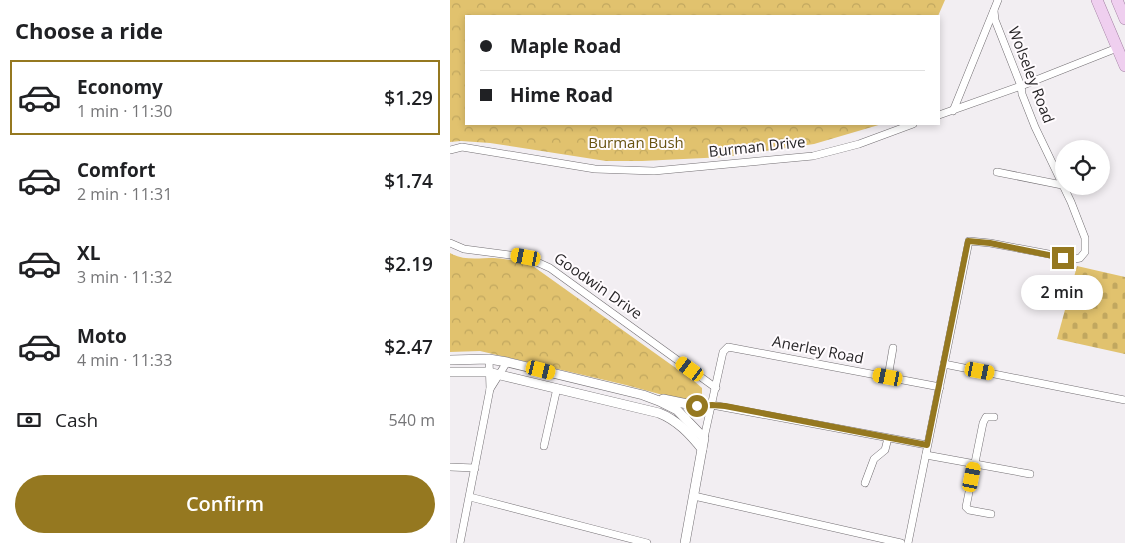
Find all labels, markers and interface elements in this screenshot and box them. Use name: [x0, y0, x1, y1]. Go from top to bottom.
text: Choose a ride: [15, 15, 163, 45]
street label: Wolseley Road: [1004, 24, 1059, 126]
text: Maple Road: [510, 33, 621, 59]
text: Economy: [77, 74, 163, 100]
icon: car: [17, 75, 62, 120]
text: Hime Road: [510, 82, 613, 108]
text: $1.29: [384, 85, 433, 111]
text: 1 min · 11:30: [77, 100, 172, 122]
street label: Burman Drive: [708, 131, 806, 161]
park label: Burman Bush: [588, 132, 684, 152]
map controls: [1055, 140, 1110, 195]
button: locate: [1055, 140, 1110, 195]
text: Comfort: [77, 157, 156, 183]
icon: car: [17, 158, 62, 203]
text: $1.74: [384, 168, 433, 194]
text: 2 min · 11:31: [77, 183, 172, 205]
text: XL: [77, 240, 100, 266]
icon: car: [17, 241, 62, 286]
car: [509, 247, 542, 267]
street label: Goodwin Drive: [551, 247, 647, 323]
route end: [1052, 247, 1074, 269]
text: $2.19: [384, 251, 433, 277]
text: 3 min · 11:32: [77, 266, 172, 288]
callout: 2 min: [1022, 276, 1104, 310]
text: 2 min: [1040, 281, 1084, 303]
text: Moto: [77, 323, 127, 349]
icon: car: [17, 324, 62, 369]
street label: Anerley Road: [771, 330, 866, 368]
text: $2.47: [384, 334, 433, 360]
text: 4 min · 11:33: [77, 349, 172, 371]
car: [673, 354, 706, 384]
car: [524, 359, 557, 381]
car: [963, 361, 996, 381]
car: [871, 367, 904, 387]
route start: [686, 395, 708, 417]
icon: cash: [15, 406, 43, 434]
text: Cash: [55, 407, 98, 433]
text: 540 m: [389, 409, 435, 431]
car: [961, 461, 982, 493]
button: Confirm: [15, 475, 435, 533]

